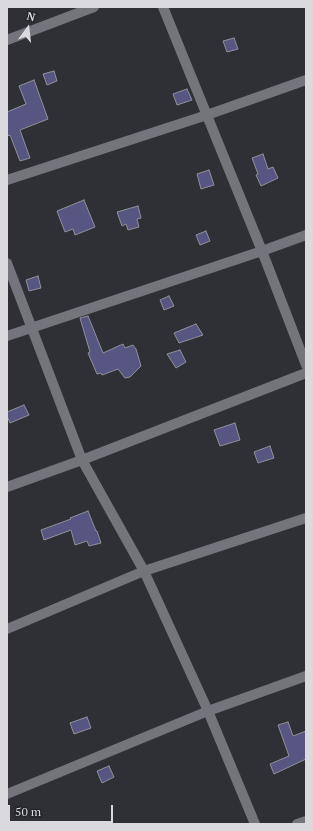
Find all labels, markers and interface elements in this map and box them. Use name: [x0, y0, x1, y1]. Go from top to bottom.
north arrow: [8, 8, 48, 48]
text: N: [25, 9, 37, 24]
scale bar: [10, 797, 115, 823]
text: 50 m: [15, 804, 41, 819]

